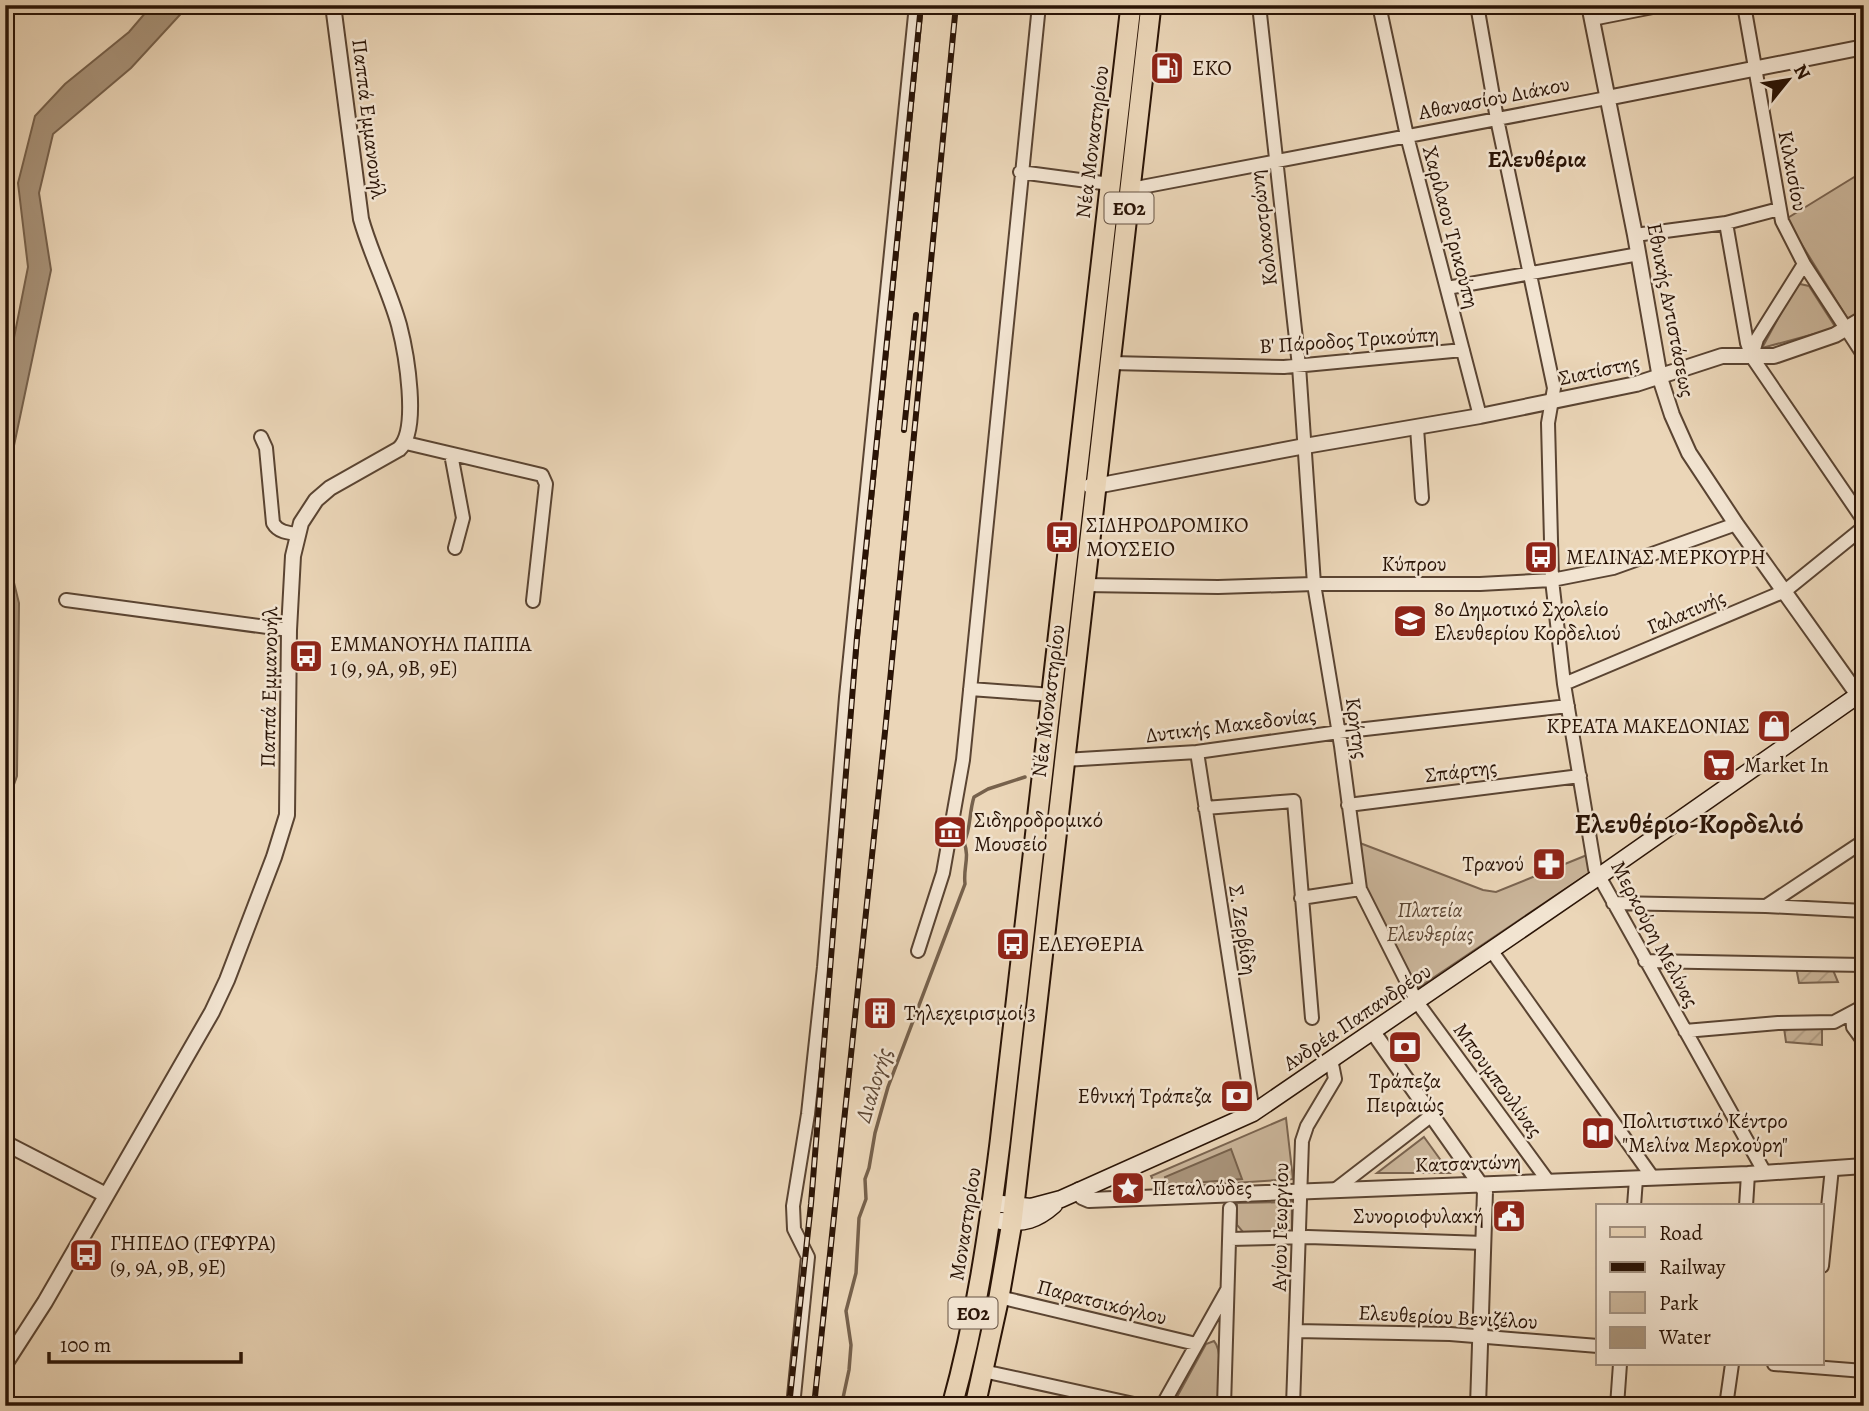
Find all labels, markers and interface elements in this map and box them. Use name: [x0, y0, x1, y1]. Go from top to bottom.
street label: Παππά Εμμανουήλ: [345, 37, 393, 201]
north arrow: [1754, 46, 1824, 116]
fuel station icon: EKO: [1148, 49, 1186, 87]
place label: EKO: [1192, 54, 1232, 82]
text: N: [1787, 60, 1817, 85]
street label: Νέα Μοναστηρίου: [1069, 64, 1115, 220]
street label: Αθανασίου Διάκου: [1415, 70, 1572, 127]
street label: Κιλκισίου: [1771, 128, 1815, 214]
street label: Χαρίλαου Τρικούπη: [1416, 143, 1486, 311]
district label: Ελευθέρια: [1487, 143, 1587, 175]
street label: Κολοκοτρώνη: [1242, 169, 1284, 287]
road number: ΕΟ2: [1104, 192, 1154, 224]
street label: Εθνικής Αντιστάσεως: [1640, 220, 1702, 400]
street label: Β' Πάροδος Τρικούπη: [1258, 320, 1440, 360]
street label: Σιατίστης: [1556, 348, 1642, 392]
place label: ΣΙΔΗΡΟΔΡΟΜΙΚΟ ΜΟΥΣΕΙΟ: [1086, 511, 1248, 563]
bus stop icon: ΣΙΔΗΡΟΔΡΟΜΙΚΟ ΜΟΥΣΕΙΟ: [1043, 518, 1081, 556]
bus stop icon: ΜΕΛΙΝΑΣ ΜΕΡΚΟΥΡΗ: [1522, 538, 1560, 576]
place label: ΜΕΛΙΝΑΣ ΜΕΡΚΟΥΡΗ: [1566, 543, 1766, 571]
street label: Κύπρου: [1381, 550, 1447, 578]
street label: Γαλατινής: [1642, 583, 1730, 641]
place label: 8ο Δημοτικό Σχολείο Ελευθερίου Κορδελιού: [1434, 595, 1621, 647]
school or university icon: 8ο Δημοτικό Σχολείο Ελευθερίου Κορδελιού: [1391, 602, 1429, 640]
street label: Παππά Εμμανουήλ: [254, 606, 284, 768]
street label: Νέα Μοναστηρίου: [1025, 623, 1071, 779]
place label: ΕΜΜΑΝΟΥΗΛ ΠΑΠΠΑ 1 (9, 9Α, 9Β, 9Ε): [330, 630, 532, 682]
bus stop icon: ΕΜΜΑΝΟΥΗΛ ΠΑΠΠΑ 1 (9, 9Α, 9Β, 9Ε): [287, 637, 325, 675]
street label: Κρήτης: [1339, 696, 1375, 760]
street label: Δυτικής Μακεδονίας: [1144, 701, 1318, 749]
shop icon: ΚΡΕΑΤΑ ΜΑΚΕΔΟΝΙΑΣ: [1755, 707, 1793, 745]
place label: ΚΡΕΑΤΑ ΜΑΚΕΔΟΝΙΑΣ: [1546, 712, 1750, 740]
supermarket icon: Market In: [1700, 746, 1738, 784]
place label: Market In: [1744, 751, 1829, 779]
street label: Σπάρτης: [1424, 753, 1498, 789]
district label: Ελευθέριο-Κορδελιό: [1574, 805, 1804, 843]
place label: Σιδηροδρομικό Μουσείο: [974, 806, 1103, 858]
museum icon: Σιδηροδρομικό Μουσείο: [931, 813, 969, 851]
pharmacy icon: Τρανού: [1530, 845, 1568, 883]
place label: Τρανού: [1462, 850, 1524, 878]
street label: Μερκούρη Μελίνας: [1604, 856, 1706, 1012]
street label: Σ. Ζερβίδη: [1222, 883, 1264, 977]
park label: Πλατεία Ελευθερίας: [1386, 896, 1474, 948]
bus stop icon: ΕΛΕΥΘΕΡΙΑ: [994, 925, 1032, 963]
place label: ΕΛΕΥΘΕΡΙΑ: [1038, 930, 1144, 958]
street label: Ανδρέα Παπανδρέου: [1277, 957, 1437, 1078]
building icon: Τηλεχειρισμοί 3: [861, 994, 899, 1032]
place label: Τηλεχειρισμοί 3: [904, 999, 1036, 1027]
street label: Μπουμπουλίνας: [1447, 1017, 1549, 1143]
bank icon: Τράπεζα Πειραιώς: [1386, 1028, 1424, 1066]
water label: Διαλογής: [847, 1044, 900, 1127]
place label: Τράπεζα Πειραιώς: [1366, 1067, 1444, 1119]
bank icon: Εθνική Τράπεζα: [1218, 1077, 1256, 1115]
place label: Εθνική Τράπεζα: [1078, 1082, 1212, 1110]
place label: Πολιτιστικό Κέντρο "Μελίνα Μερκούρη": [1622, 1107, 1788, 1159]
library icon: Πολιτιστικό Κέντρο "Μελίνα Μερκούρη": [1579, 1114, 1617, 1152]
street label: Κατσαντώνη: [1414, 1147, 1522, 1179]
street label: Αγίου Γεωργίου: [1265, 1162, 1295, 1293]
street label: Μοναστηρίου: [942, 1165, 988, 1283]
place icon: Πεταλούδες: [1109, 1169, 1147, 1207]
place label: Πεταλούδες: [1152, 1174, 1252, 1202]
public building icon: Συνοριοφυλακή: [1490, 1197, 1528, 1235]
place label: Συνοριοφυλακή: [1353, 1202, 1484, 1230]
legend: [1596, 1204, 1824, 1366]
text: Road: [1659, 1219, 1703, 1247]
place label: ΓΗΠΕΔΟ (ΓΕΦΥΡΑ) (9, 9Α, 9Β, 9Ε): [110, 1229, 276, 1281]
bus stop icon: ΓΗΠΕΔΟ (ΓΕΦΥΡΑ) (9, 9Α, 9Β, 9Ε): [67, 1236, 105, 1274]
text: Railway: [1659, 1253, 1726, 1281]
street label: Παρατσικόγλου: [1034, 1272, 1170, 1332]
text: Park: [1659, 1289, 1699, 1317]
road number: ΕΟ2: [948, 1298, 998, 1329]
street label: Ελευθερίου Βενιζέλου: [1358, 1298, 1538, 1336]
scale bar: [49, 1320, 242, 1364]
text: Water: [1658, 1323, 1711, 1351]
text: 100 m: [60, 1331, 111, 1359]

